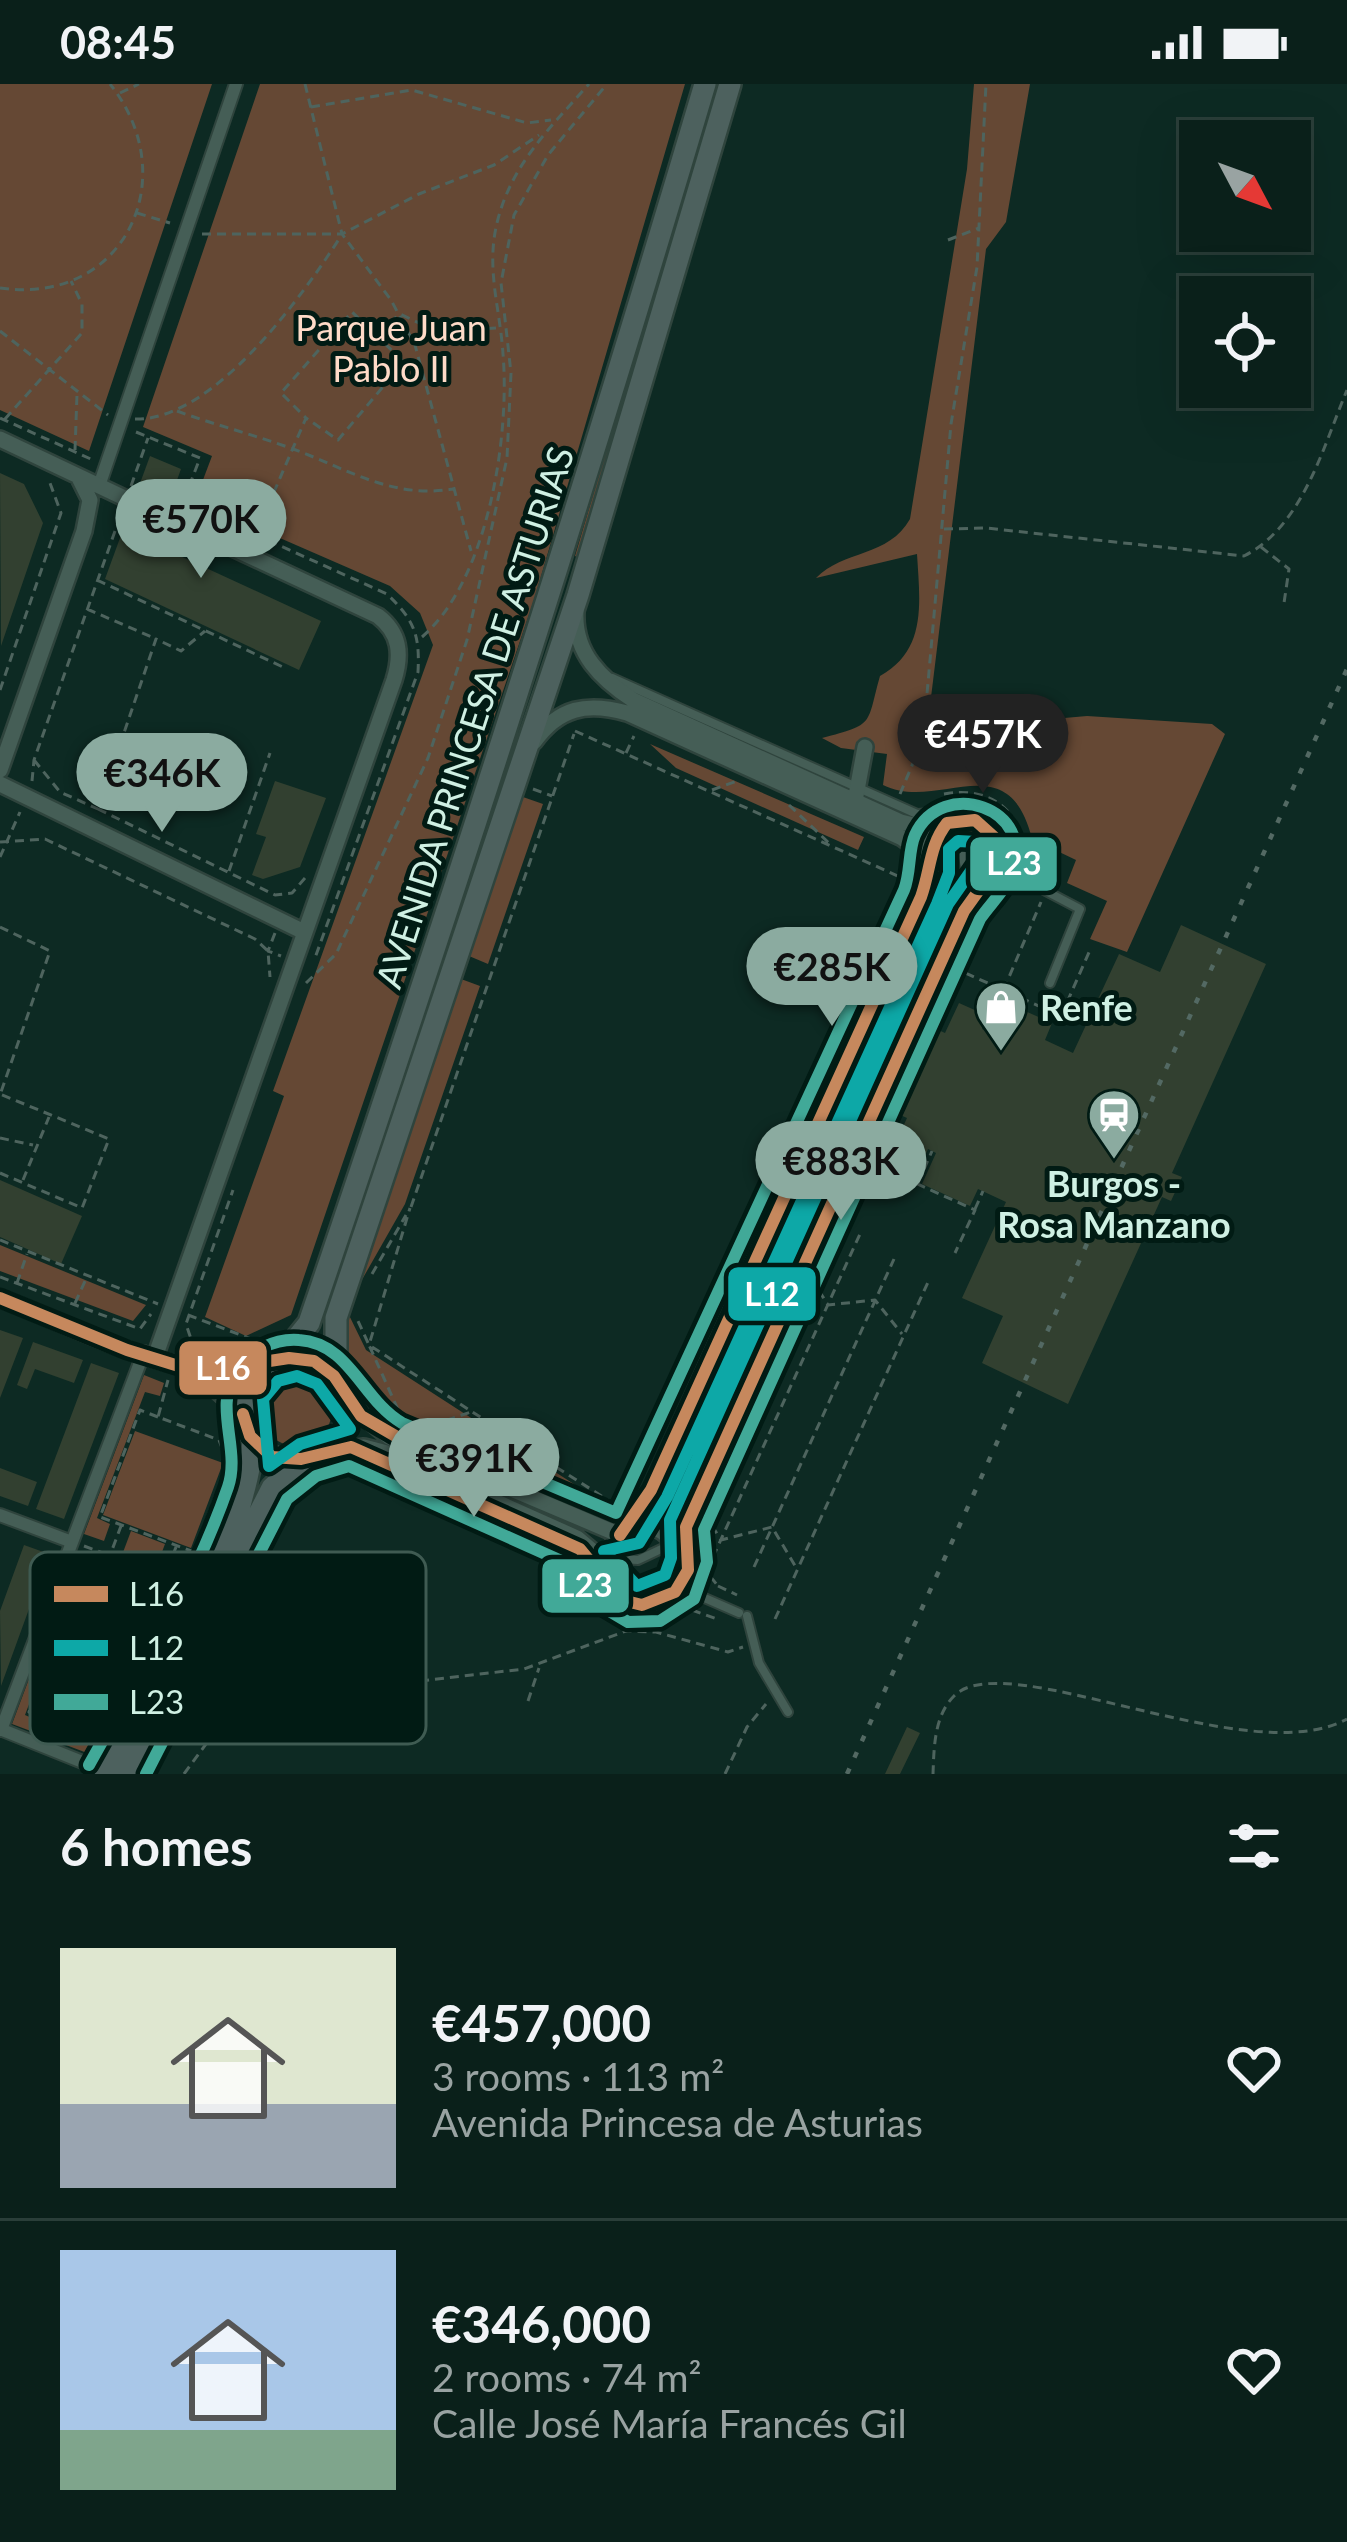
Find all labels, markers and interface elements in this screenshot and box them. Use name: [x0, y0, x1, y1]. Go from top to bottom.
text: 08:45: [60, 15, 176, 69]
north arrow: [1179, 120, 1311, 252]
map controls: [1179, 120, 1311, 408]
button: locate: [1179, 276, 1311, 408]
park label: Parque Juan Pablo II: [295, 305, 487, 390]
street label: AVENIDA PRINCESA DE ASTURIAS: [366, 441, 582, 993]
pin: €570K: [117, 479, 285, 581]
text: €570K: [142, 495, 260, 541]
pin: €457K: [899, 694, 1067, 796]
text: €457K: [924, 710, 1042, 756]
pin: €346K: [78, 733, 246, 835]
text: €346K: [103, 749, 221, 795]
line badge: L23: [968, 835, 1059, 893]
text: L23: [986, 842, 1042, 882]
pin: €285K: [748, 927, 916, 1029]
text: €285K: [773, 943, 891, 989]
shop icon: Renfe: [973, 979, 1029, 1053]
place label: Renfe: [1040, 985, 1133, 1029]
station icon: Burgos - Rosa Manzano: [1086, 1087, 1142, 1161]
pin: €883K: [757, 1121, 925, 1223]
text: €883K: [782, 1137, 900, 1183]
place label: Burgos - Rosa Manzano: [997, 1161, 1231, 1246]
line badge: L12: [726, 1265, 818, 1323]
text: L12: [744, 1273, 800, 1313]
line badge: L16: [177, 1339, 269, 1397]
text: L16: [195, 1347, 251, 1387]
pin: €391K: [390, 1418, 558, 1520]
text: €391K: [415, 1434, 533, 1480]
legend: [30, 1552, 426, 1744]
line badge: L23: [540, 1557, 631, 1615]
text: L23: [557, 1564, 613, 1604]
text: L16: [129, 1573, 184, 1613]
text: L12: [129, 1627, 184, 1667]
text: L23: [129, 1681, 184, 1721]
icon: filters: [1221, 1813, 1287, 1879]
text: 6 homes: [60, 1816, 252, 1877]
text: €457,000: [432, 1992, 651, 2053]
icon: home: [156, 1996, 300, 2140]
icon: heart: [1221, 2035, 1287, 2101]
text: 3 rooms · 113 m²: [432, 2053, 724, 2099]
text: Avenida Princesa de Asturias: [432, 2099, 923, 2145]
text: €346,000: [432, 2293, 651, 2354]
icon: home: [156, 2298, 300, 2442]
icon: heart: [1221, 2337, 1287, 2403]
text: 2 rooms · 74 m²: [432, 2354, 702, 2400]
text: Calle José María Francés Gil: [432, 2400, 907, 2446]

